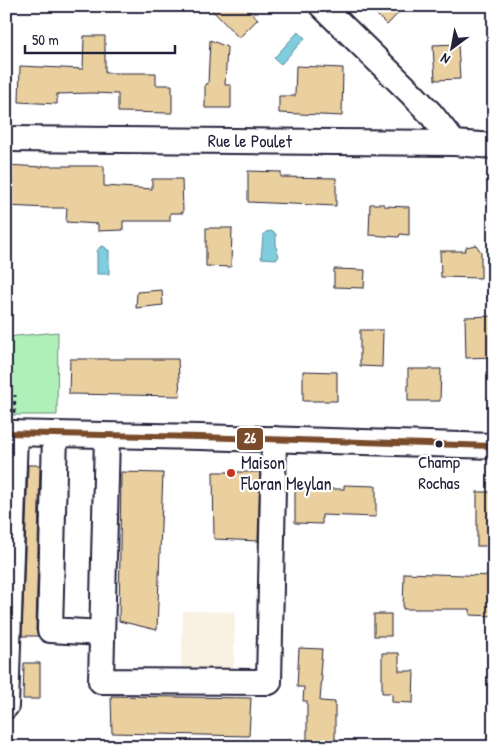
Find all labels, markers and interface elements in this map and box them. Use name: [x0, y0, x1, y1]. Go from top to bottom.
scale bar: [25, 22, 175, 54]
north arrow: [428, 22, 478, 72]
text: 50 m: [32, 29, 59, 50]
text: N: [436, 49, 453, 69]
street label: Rue le Poulet: [208, 128, 293, 154]
line badge: 26: [236, 427, 264, 451]
text: 26: [244, 428, 256, 447]
marker: Champ Rochas: [434, 439, 444, 449]
place label: Maison Floran Meylan: [240, 450, 332, 496]
place label: Champ Rochas: [418, 450, 461, 494]
marker: Maison Floran Meylan: [225, 467, 237, 479]

